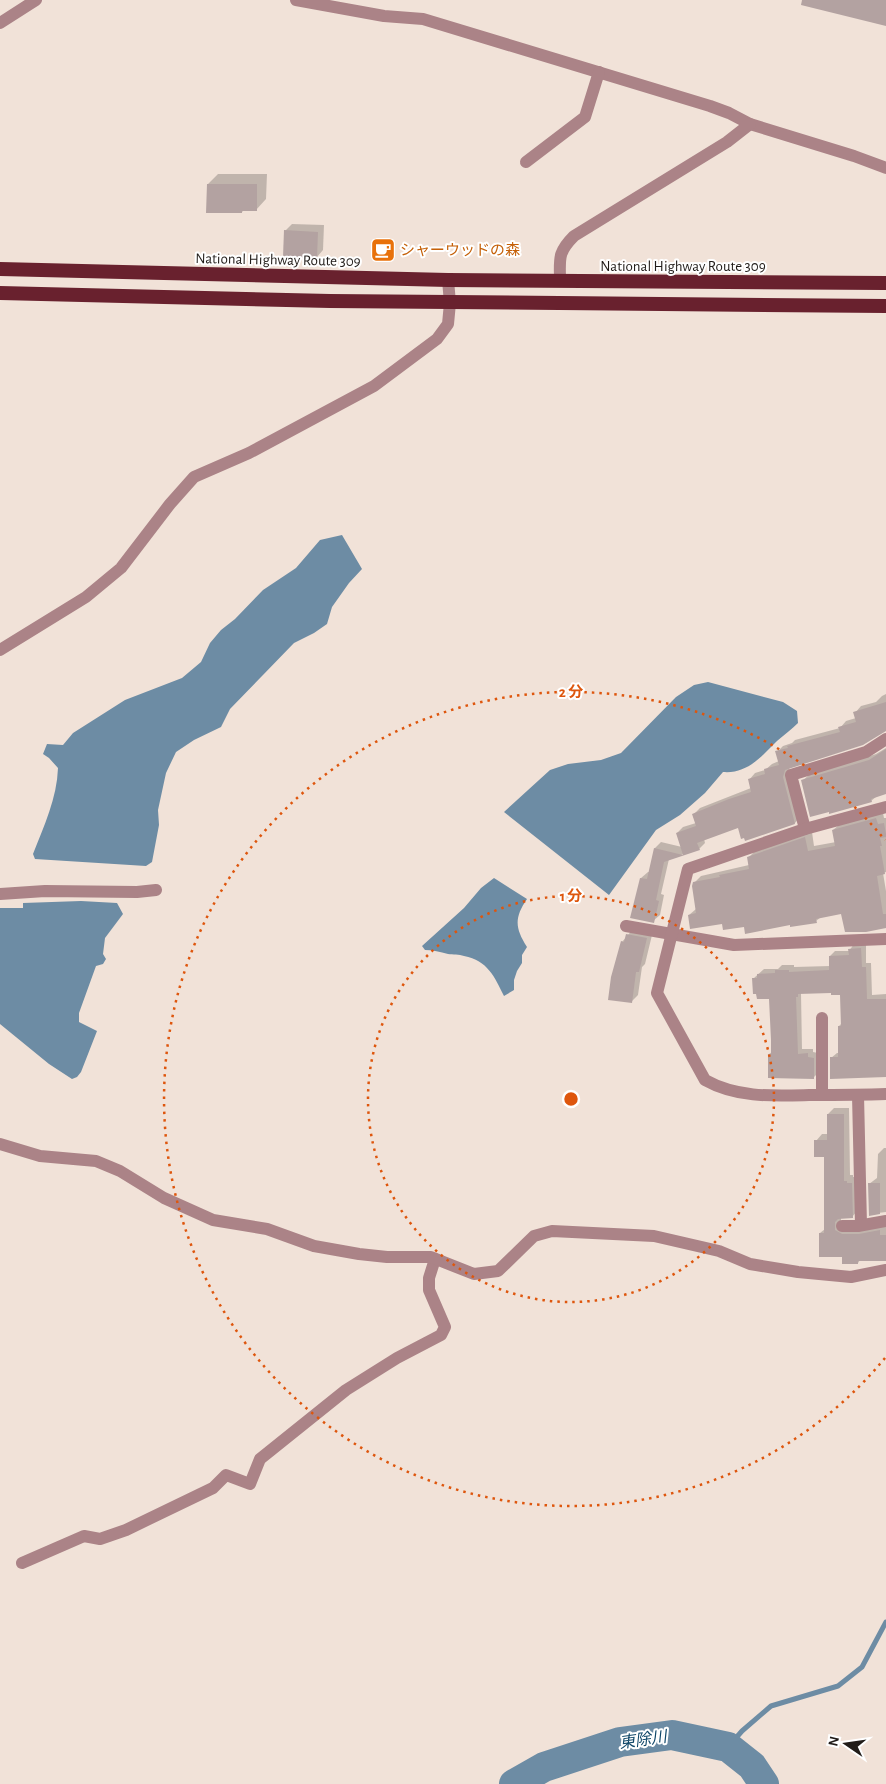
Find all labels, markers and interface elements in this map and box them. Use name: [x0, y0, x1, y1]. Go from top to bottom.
cafe icon: シャーウッドの森: [370, 237, 396, 263]
place label: シャーウッドの森: [400, 242, 520, 258]
street label: National Highway Route 309: [195, 251, 361, 269]
street label: National Highway Route 309: [600, 259, 766, 274]
text: 2 分: [559, 684, 583, 700]
text: 1 分: [560, 888, 582, 904]
centre of rings: [562, 1090, 580, 1108]
north arrow: [821, 1719, 871, 1769]
water label: 東除川: [618, 1727, 670, 1751]
text: N: [826, 1735, 842, 1748]

